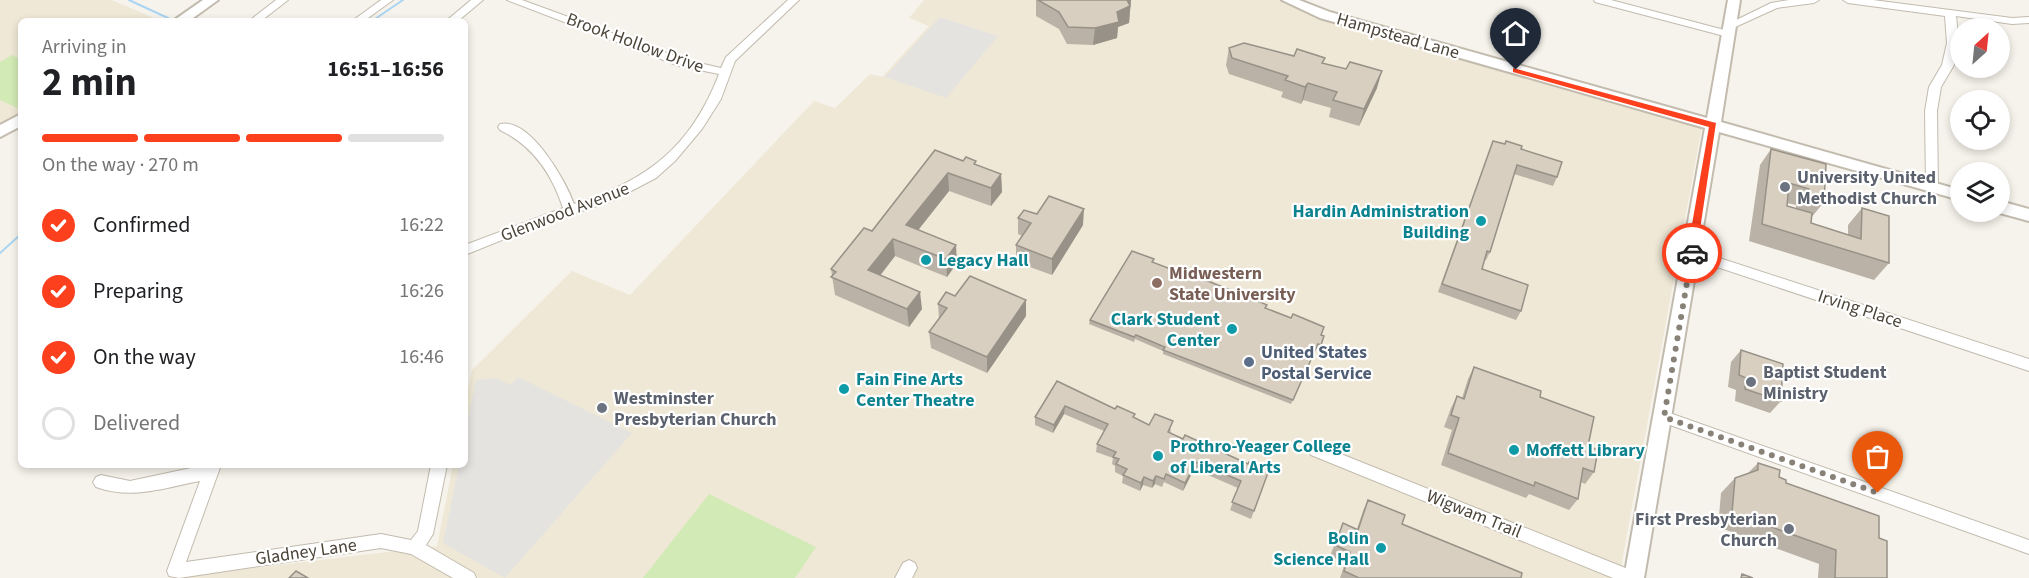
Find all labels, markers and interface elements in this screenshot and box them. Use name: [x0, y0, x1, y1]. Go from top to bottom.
street label: Brook Hollow Drive: [563, 7, 707, 79]
street label: Hampstead Lane: [1334, 7, 1462, 65]
pin: [1490, 8, 1541, 70]
icon: home: [1499, 17, 1532, 50]
north arrow: [1950, 18, 2010, 78]
map controls: [1950, 18, 2010, 222]
text: Arriving in: [42, 33, 127, 61]
text: 16:51–16:56: [327, 53, 444, 85]
text: 2 min: [42, 55, 137, 111]
button: locate: [1950, 90, 2010, 150]
text: On the way · 270 m: [42, 151, 199, 179]
button: layers: [1950, 162, 2010, 222]
place label: University United Methodist Church: [1797, 165, 1937, 211]
street label: Glenwood Avenue: [497, 176, 633, 248]
marker: University United Methodist Church: [1778, 180, 1792, 194]
place label: Hardin Administration Building: [1292, 199, 1469, 245]
icon: check: [42, 209, 75, 242]
text: Confirmed: [93, 209, 190, 241]
text: 16:22: [399, 211, 444, 239]
marker: Hardin Administration Building: [1474, 214, 1488, 228]
courier: [1662, 223, 1722, 283]
icon: car: [1676, 237, 1709, 270]
place label: Legacy Hall: [938, 248, 1028, 273]
marker: Legacy Hall: [919, 253, 933, 267]
place label: Midwestern State University: [1169, 261, 1296, 307]
icon: check: [42, 275, 75, 308]
text: Preparing: [93, 275, 183, 307]
marker: Midwestern State University: [1150, 276, 1164, 290]
text: 16:26: [399, 277, 444, 305]
street label: Irving Place: [1815, 284, 1905, 334]
place label: Clark Student Center: [1111, 307, 1221, 353]
marker: Clark Student Center: [1225, 322, 1239, 336]
place label: United States Postal Service: [1261, 340, 1372, 386]
icon: check: [42, 341, 75, 374]
text: On the way: [93, 341, 196, 373]
text: 16:46: [399, 343, 444, 371]
marker: United States Postal Service: [1242, 355, 1256, 369]
place label: Baptist Student Ministry: [1763, 360, 1887, 406]
place label: Fain Fine Arts Center Theatre: [856, 367, 975, 413]
marker: Baptist Student Ministry: [1744, 375, 1758, 389]
marker: Fain Fine Arts Center Theatre: [837, 382, 851, 396]
place label: Westminster Presbyterian Church: [614, 386, 777, 432]
marker: Westminster Presbyterian Church: [595, 401, 609, 415]
text: Delivered: [93, 407, 180, 439]
pin: [1852, 431, 1903, 493]
place label: Prothro-Yeager College of Liberal Arts: [1170, 434, 1351, 480]
place label: Moffett Library: [1526, 438, 1645, 463]
icon: bag: [1861, 440, 1894, 473]
marker: Moffett Library: [1507, 443, 1521, 457]
marker: Prothro-Yeager College of Liberal Arts: [1151, 449, 1165, 463]
street label: Wigwam Trail: [1423, 484, 1525, 544]
place label: First Presbyterian Church: [1635, 507, 1777, 553]
marker: First Presbyterian Church: [1782, 522, 1796, 536]
place label: Bolin Science Hall: [1273, 526, 1369, 572]
street label: Gladney Lane: [254, 532, 358, 571]
marker: Bolin Science Hall: [1374, 541, 1388, 555]

